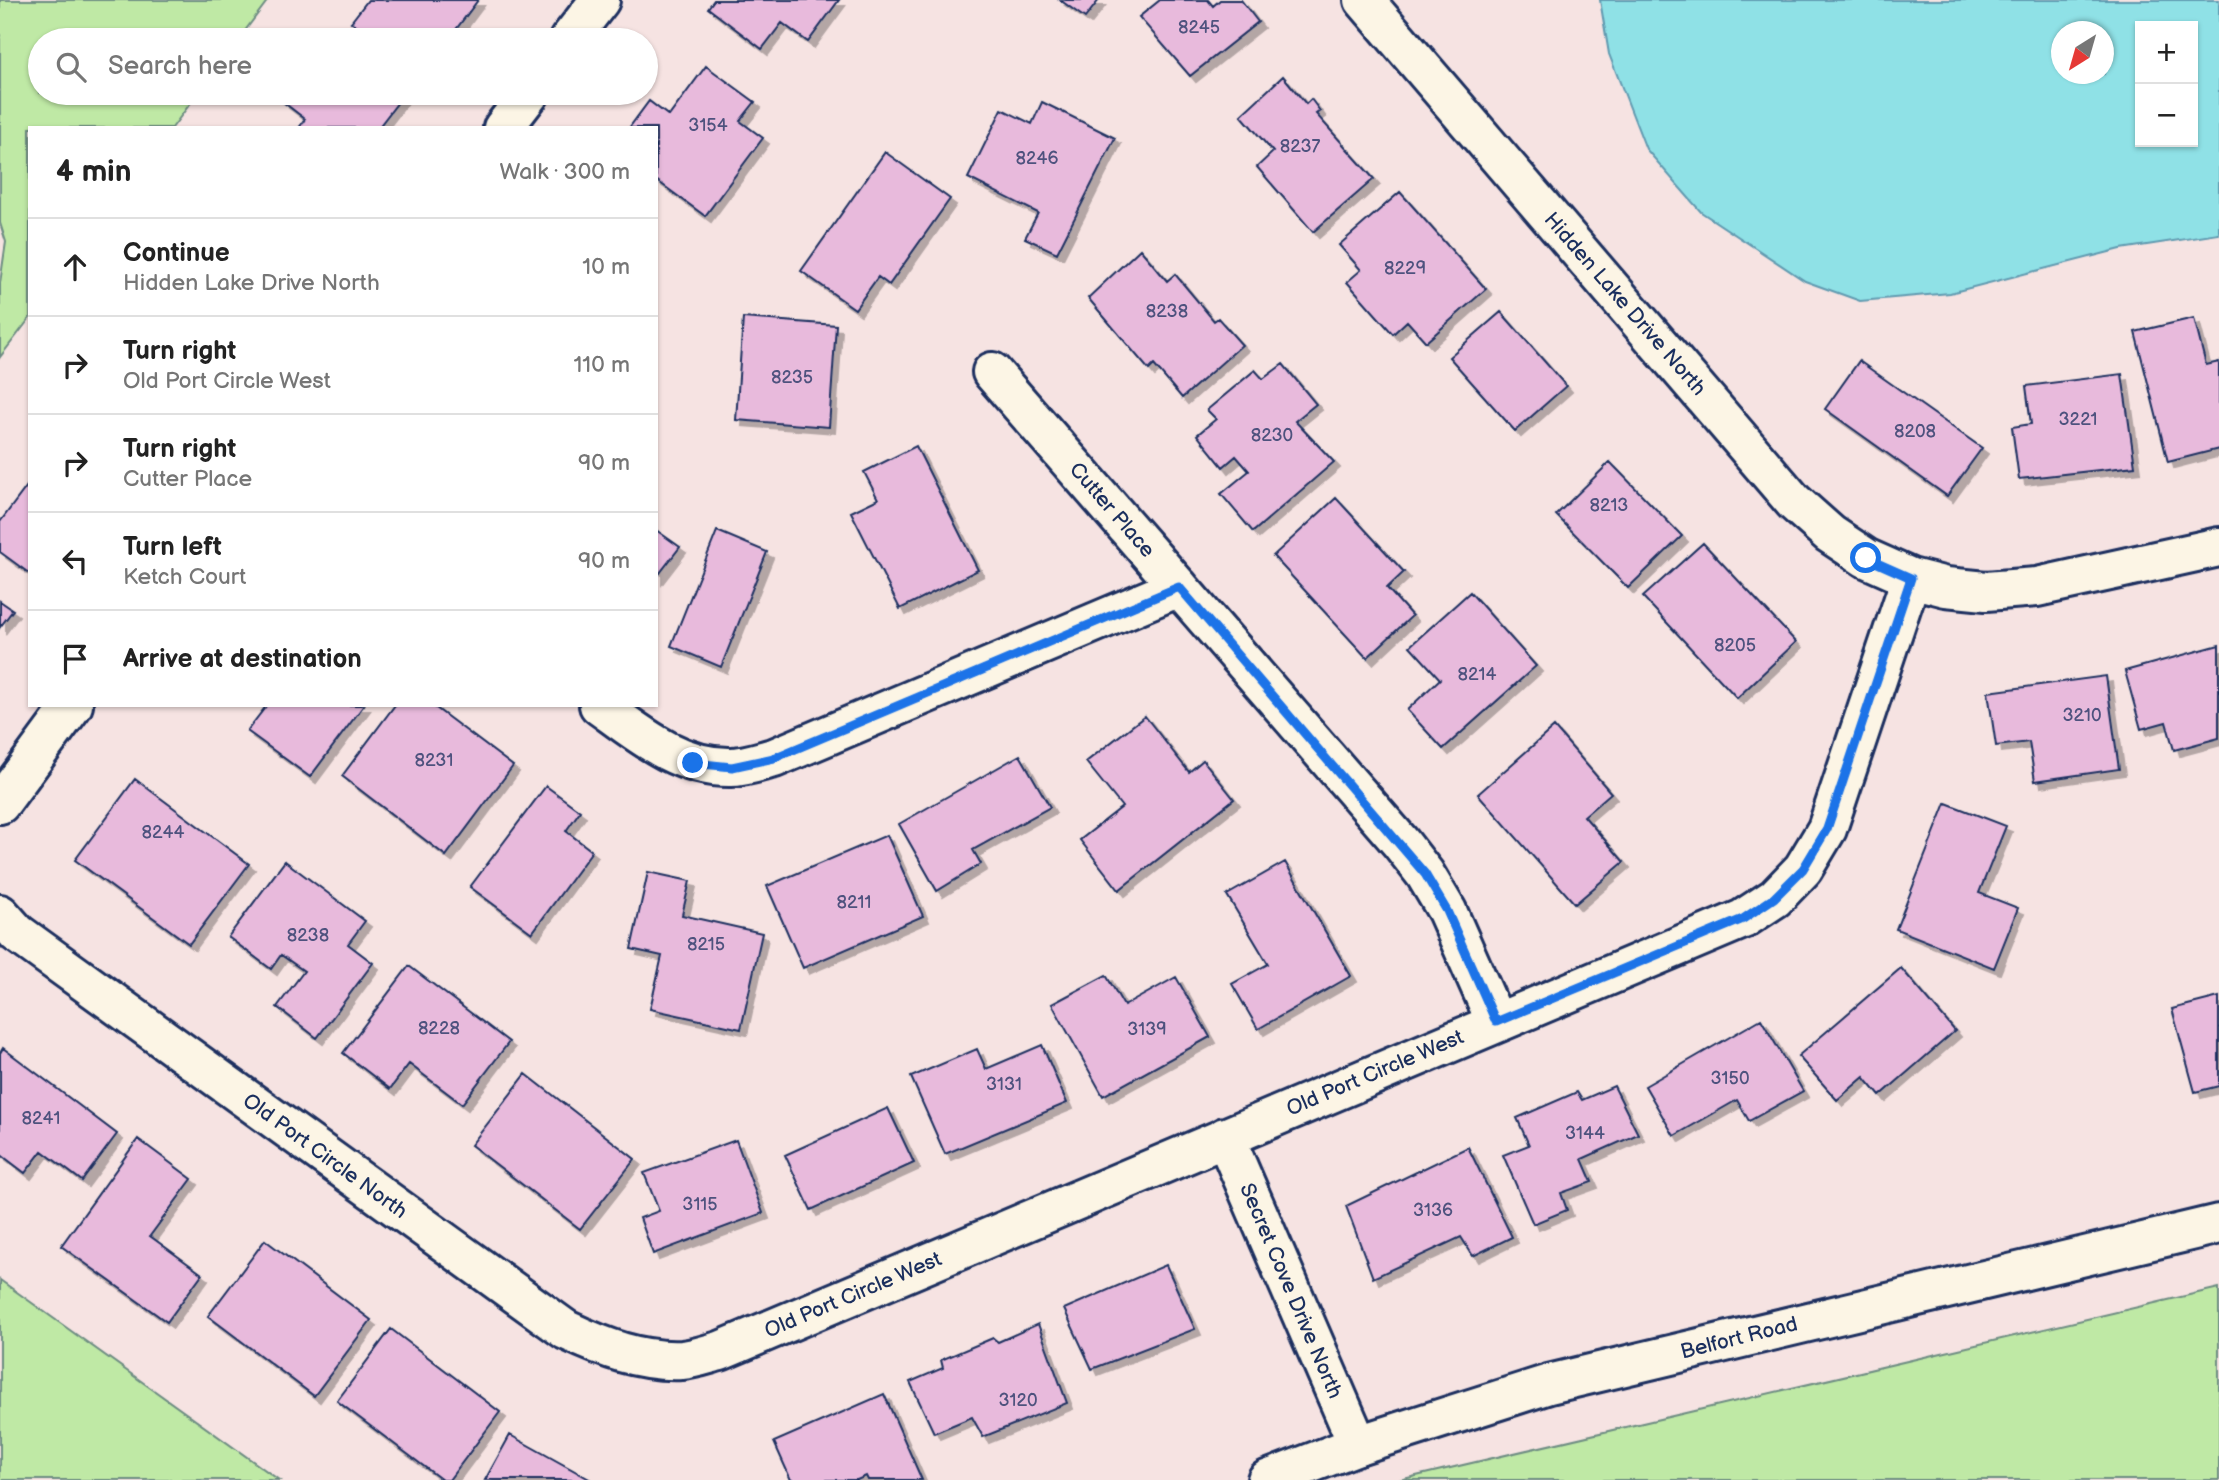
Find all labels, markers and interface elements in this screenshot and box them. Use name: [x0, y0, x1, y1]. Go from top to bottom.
house number: 8245: [1178, 17, 1220, 38]
north arrow: [2051, 21, 2114, 84]
map controls: [2135, 21, 2198, 147]
button: +: [2135, 21, 2198, 84]
search box: [28, 28, 658, 105]
icon: search: [52, 48, 90, 86]
text: Search here: [108, 51, 252, 82]
button: −: [2135, 84, 2198, 147]
house number: 3154: [688, 115, 728, 136]
house number: 8237: [1280, 136, 1320, 157]
house number: 8246: [1016, 148, 1058, 169]
text: 4 min: [56, 154, 131, 190]
text: Walk · 300 m: [499, 158, 630, 186]
street label: Hidden Lake Drive North: [1539, 207, 1711, 401]
text: Continue: [123, 238, 230, 269]
icon: ahead: [56, 248, 94, 286]
text: 10 m: [582, 253, 630, 281]
house number: 8229: [1384, 258, 1426, 279]
text: Hidden Lake Drive North: [123, 269, 380, 297]
house number: 8238: [1146, 301, 1188, 322]
text: Turn right: [123, 336, 236, 367]
icon: right: [56, 346, 94, 384]
text: 110 m: [573, 351, 630, 379]
text: Old Port Circle West: [123, 367, 331, 395]
house number: 8235: [771, 367, 813, 388]
house number: 3221: [2058, 409, 2098, 430]
house number: 8208: [1894, 421, 1936, 442]
house number: 8230: [1251, 425, 1293, 446]
text: Turn right: [123, 434, 236, 465]
icon: right: [56, 444, 94, 482]
text: 90 m: [578, 449, 630, 477]
street label: Cutter Place: [1064, 457, 1160, 563]
text: Cutter Place: [123, 465, 252, 493]
house number: 8213: [1590, 495, 1628, 516]
text: Turn left: [123, 532, 222, 563]
icon: left: [56, 542, 94, 580]
route start: [1850, 542, 1881, 573]
text: 90 m: [578, 547, 630, 575]
text: Ketch Court: [123, 563, 246, 591]
house number: 8205: [1714, 635, 1756, 656]
icon: arrive: [56, 640, 94, 678]
text: Arrive at destination: [123, 644, 362, 675]
house number: 8214: [1458, 664, 1496, 685]
house number: 3210: [2063, 705, 2101, 726]
route end: [677, 747, 708, 778]
house number: 8231: [415, 750, 453, 771]
house number: 8244: [142, 822, 184, 843]
house number: 8211: [837, 892, 871, 913]
house number: 8238: [287, 925, 329, 946]
house number: 8215: [687, 934, 725, 955]
house number: 8228: [418, 1018, 460, 1039]
house number: 3139: [1127, 1019, 1167, 1040]
street label: Old Port Circle West: [1283, 1024, 1468, 1122]
house number: 3150: [1711, 1068, 1749, 1089]
house number: 3131: [986, 1074, 1022, 1095]
street label: Old Port Circle North: [238, 1088, 412, 1224]
house number: 8241: [22, 1108, 60, 1129]
house number: 3144: [1565, 1123, 1605, 1144]
street label: Secret Cove Drive North: [1234, 1180, 1348, 1402]
house number: 3115: [682, 1194, 718, 1215]
house number: 3136: [1413, 1200, 1453, 1221]
street label: Old Port Circle West: [761, 1246, 946, 1344]
street label: Belfort Road: [1678, 1311, 1800, 1365]
house number: 3120: [998, 1390, 1038, 1411]

